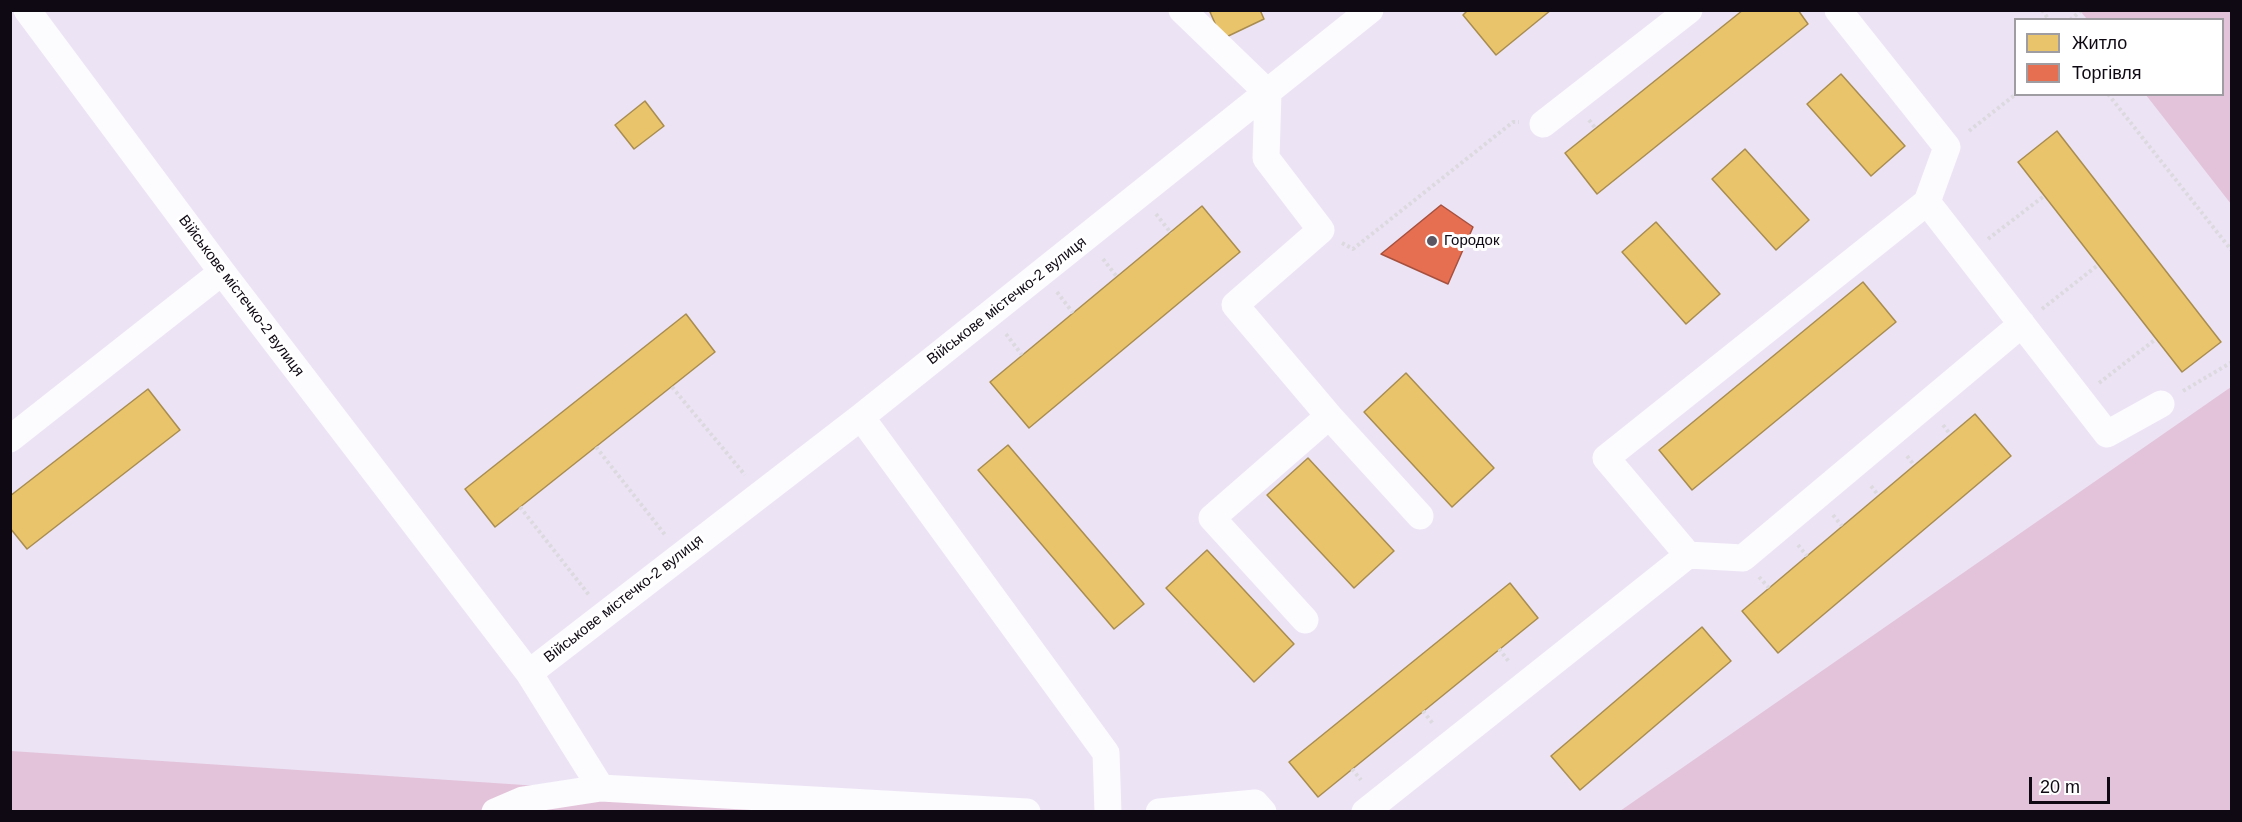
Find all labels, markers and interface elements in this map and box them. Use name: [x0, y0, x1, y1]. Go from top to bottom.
legend: [2014, 18, 2224, 96]
text: Житло: [2072, 33, 2127, 53]
text: Торгівля: [2072, 63, 2142, 83]
street label: Військове містечко-2 вулиця: [174, 212, 308, 380]
place label: Городок: [1444, 232, 1499, 250]
street label: Військове містечко-2 вулиця: [924, 233, 1090, 369]
marker: Городок: [1425, 234, 1439, 248]
street label: Військове містечко-2 вулиця: [541, 531, 707, 667]
scale bar: [2032, 765, 2113, 803]
text: 20 m: [2040, 777, 2080, 797]

